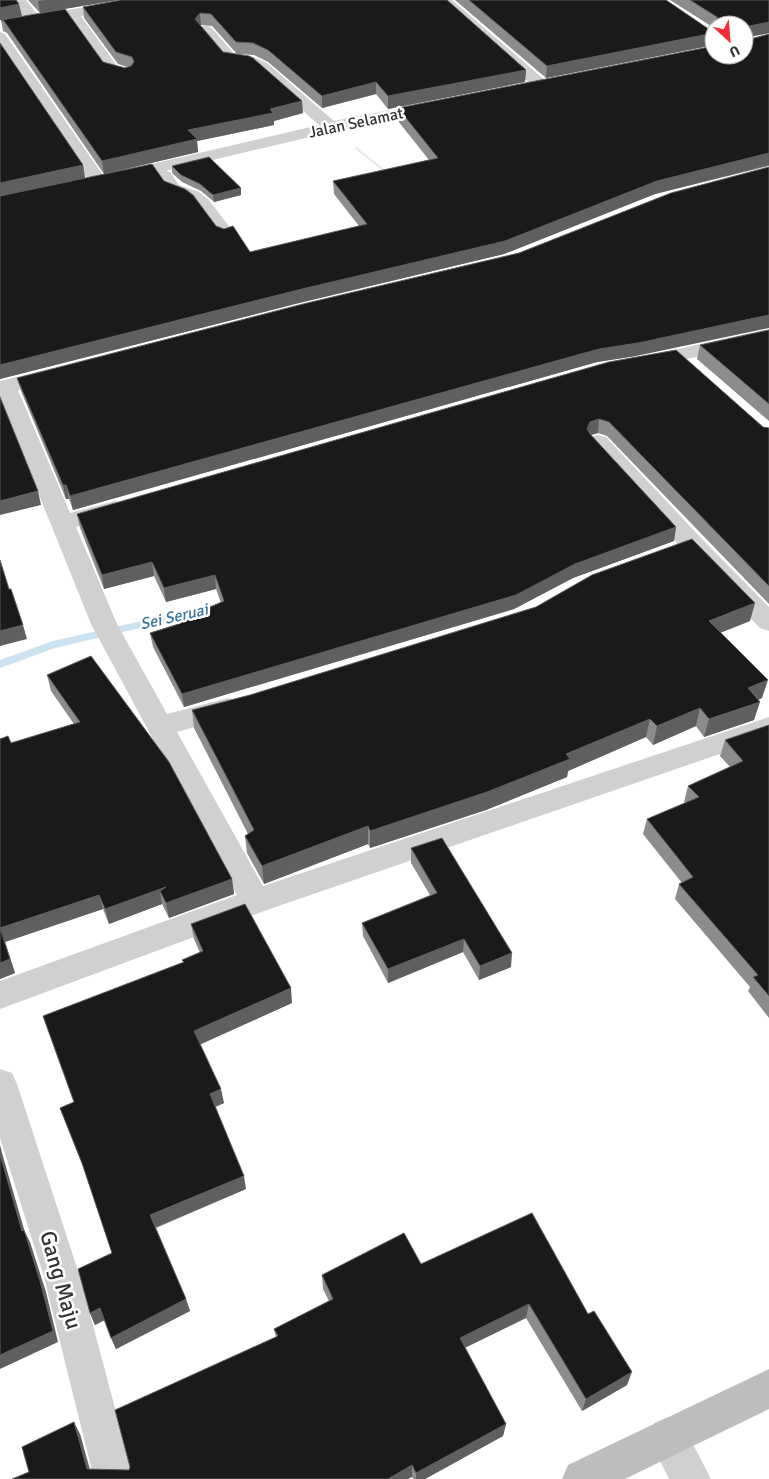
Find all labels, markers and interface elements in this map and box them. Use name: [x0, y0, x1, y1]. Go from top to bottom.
north arrow: [704, 15, 754, 65]
text: U: [727, 42, 742, 61]
street label: Jalan Selamat: [307, 103, 405, 143]
water label: Sei Seruai: [138, 599, 211, 634]
street label: Gang Maju: [34, 1228, 88, 1332]

